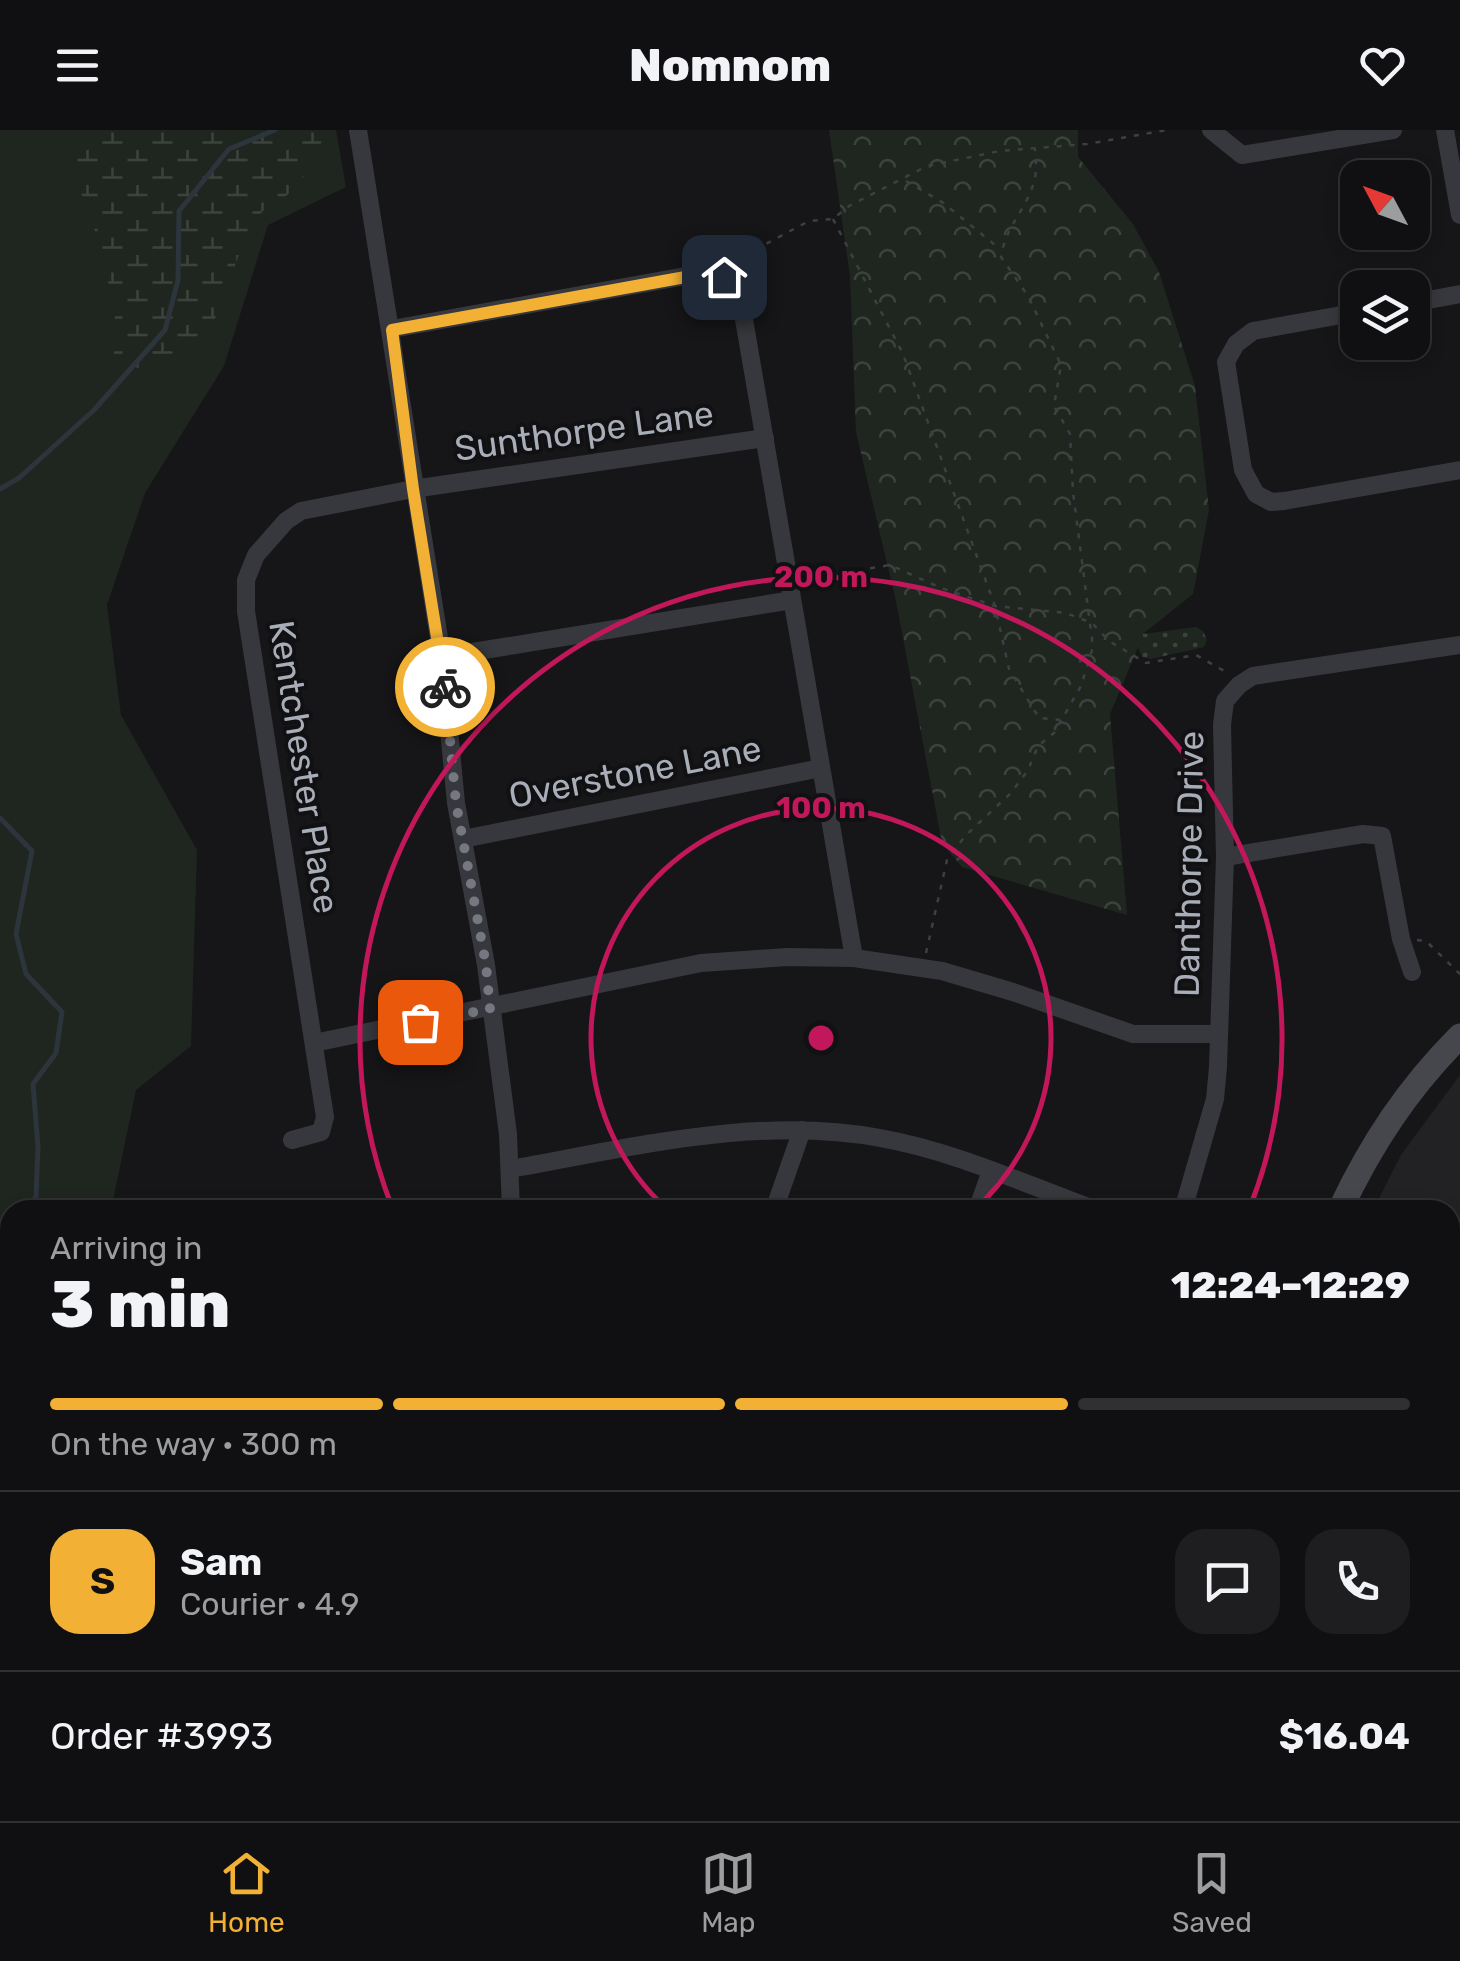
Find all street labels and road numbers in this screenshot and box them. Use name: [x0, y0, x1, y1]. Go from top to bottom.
street label: Sunthorpe Lane: [452, 392, 716, 470]
street label: Kentchester Place: [260, 618, 348, 916]
street label: Overstone Lane: [505, 727, 765, 817]
street label: Danthorpe Drive: [1166, 731, 1212, 997]

